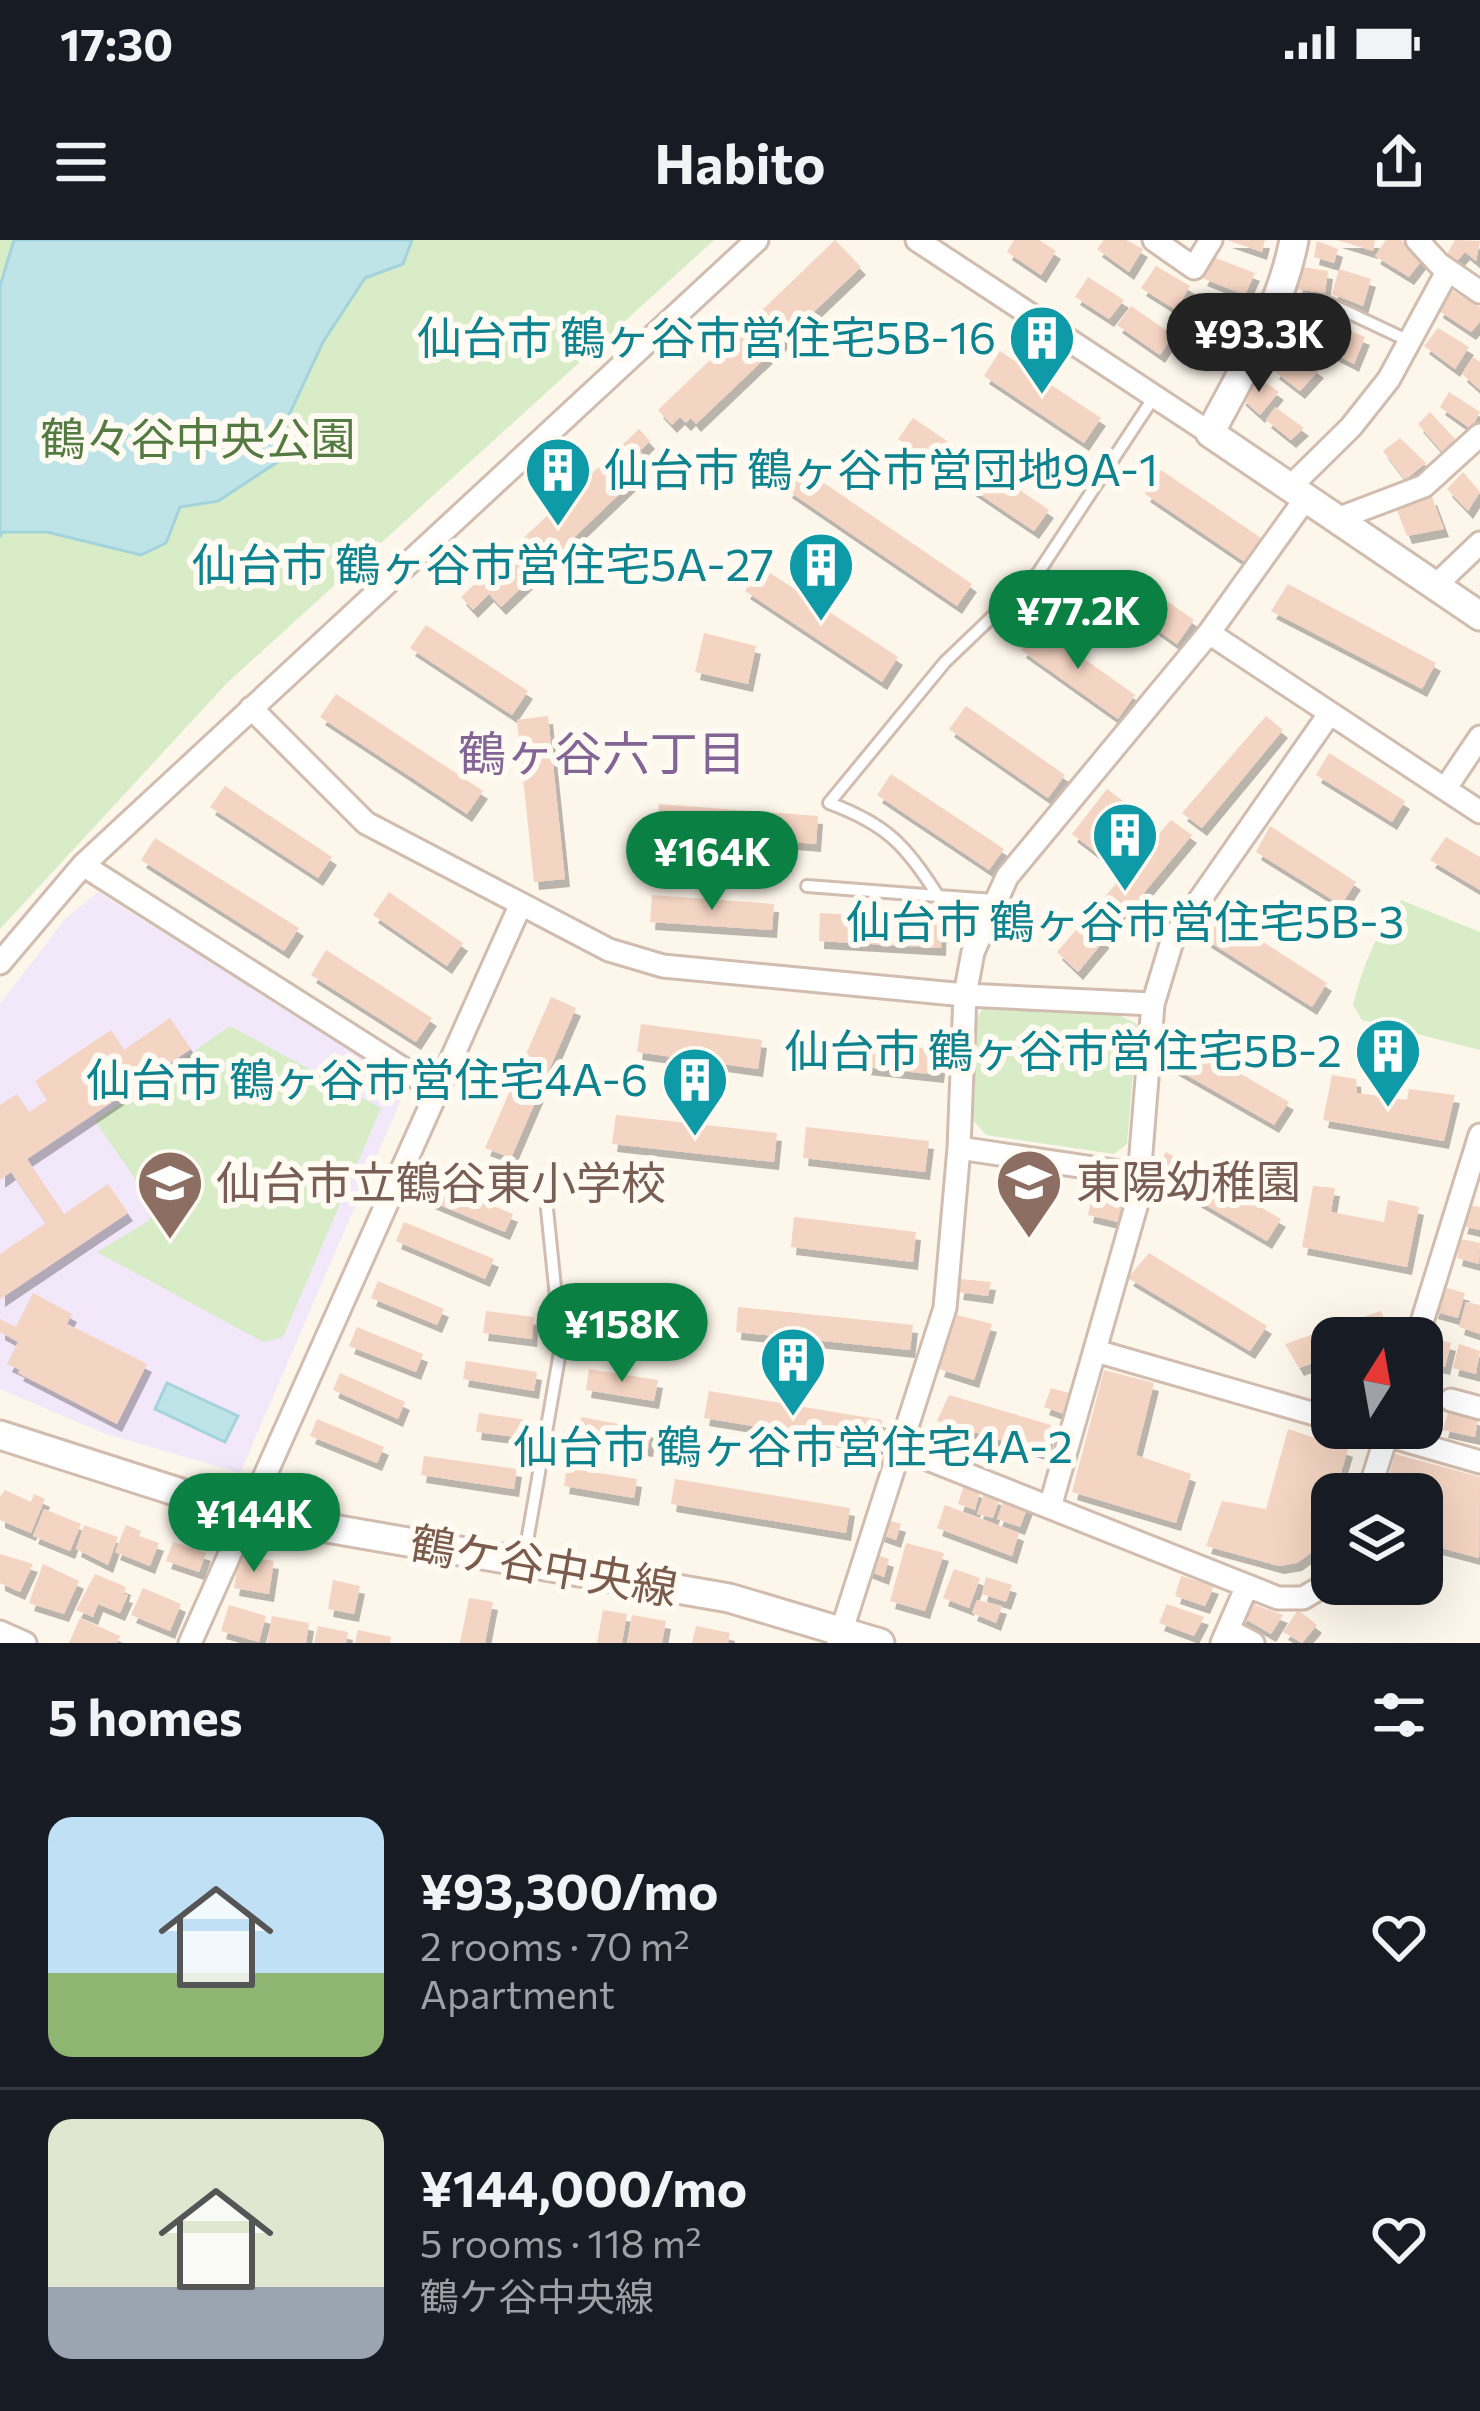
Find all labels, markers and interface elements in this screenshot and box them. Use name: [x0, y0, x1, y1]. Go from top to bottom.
text: 17:30: [60, 15, 173, 70]
icon: menu: [48, 129, 114, 195]
text: Habito: [655, 129, 825, 195]
icon: share: [1366, 129, 1432, 195]
pin: ¥93.3K: [1161, 293, 1357, 395]
building icon: 仙台市 鶴ヶ谷市営住宅5B-16: [1007, 303, 1077, 397]
place label: 仙台市 鶴ヶ谷市営住宅5B-16: [417, 308, 996, 363]
text: ¥93.3K: [1193, 308, 1325, 356]
park label: 鶴々谷中央公園: [40, 409, 356, 464]
building icon: 仙台市 鶴ヶ谷市営団地9A-1: [523, 435, 593, 529]
place label: 仙台市 鶴ヶ谷市営団地9A-1: [604, 440, 1158, 495]
building icon: 仙台市 鶴ヶ谷市営住宅5A-27: [786, 530, 856, 624]
place label: 仙台市 鶴ヶ谷市営住宅5A-27: [192, 535, 774, 590]
pin: ¥77.2K: [980, 570, 1176, 672]
text: ¥77.2K: [1016, 585, 1140, 633]
district label: 鶴ヶ谷六丁目: [458, 722, 746, 781]
building icon: 仙台市 鶴ヶ谷市営住宅5B-3: [1090, 800, 1160, 894]
pin: ¥164K: [628, 811, 796, 913]
text: ¥164K: [653, 826, 771, 874]
place label: 仙台市 鶴ヶ谷市営住宅5B-3: [846, 892, 1404, 947]
building icon: 仙台市 鶴ヶ谷市営住宅5B-2: [1353, 1016, 1423, 1110]
place label: 仙台市 鶴ヶ谷市営住宅5B-2: [785, 1021, 1342, 1076]
building icon: 仙台市 鶴ヶ谷市営住宅4A-6: [660, 1045, 730, 1139]
place label: 仙台市 鶴ヶ谷市営住宅4A-6: [86, 1050, 648, 1105]
school or university icon: 東陽幼稚園: [994, 1147, 1064, 1241]
school or university icon: 仙台市立鶴谷東小学校: [135, 1148, 205, 1242]
place label: 東陽幼稚園: [1076, 1152, 1301, 1207]
place label: 仙台市立鶴谷東小学校: [216, 1153, 666, 1208]
pin: ¥158K: [538, 1283, 706, 1385]
text: ¥158K: [564, 1298, 680, 1346]
north arrow: [1311, 1317, 1443, 1449]
map controls: [1311, 1317, 1443, 1605]
building icon: 仙台市 鶴ヶ谷市営住宅4A-2: [758, 1325, 828, 1419]
place label: 仙台市 鶴ヶ谷市営住宅4A-2: [513, 1417, 1073, 1472]
pin: ¥144K: [170, 1473, 338, 1575]
button: layers: [1311, 1473, 1443, 1605]
text: ¥144K: [195, 1488, 313, 1536]
street label: 鶴ケ谷中央線: [407, 1513, 682, 1614]
icon: filters: [1366, 1682, 1432, 1748]
text: 5 homes: [48, 1684, 243, 1747]
text: ¥93,300/mo: [420, 1858, 718, 1921]
icon: home: [144, 1865, 288, 2009]
icon: heart: [1366, 1904, 1432, 1970]
text: 2 rooms · 70 m²: [420, 1921, 690, 1969]
text: Apartment: [420, 1969, 615, 2017]
text: ¥144,000/mo: [420, 2155, 747, 2218]
icon: home: [144, 2167, 288, 2311]
icon: heart: [1366, 2206, 1432, 2272]
text: 5 rooms · 118 m²: [420, 2218, 702, 2266]
text: 鶴ケ谷中央線: [420, 2271, 654, 2319]

